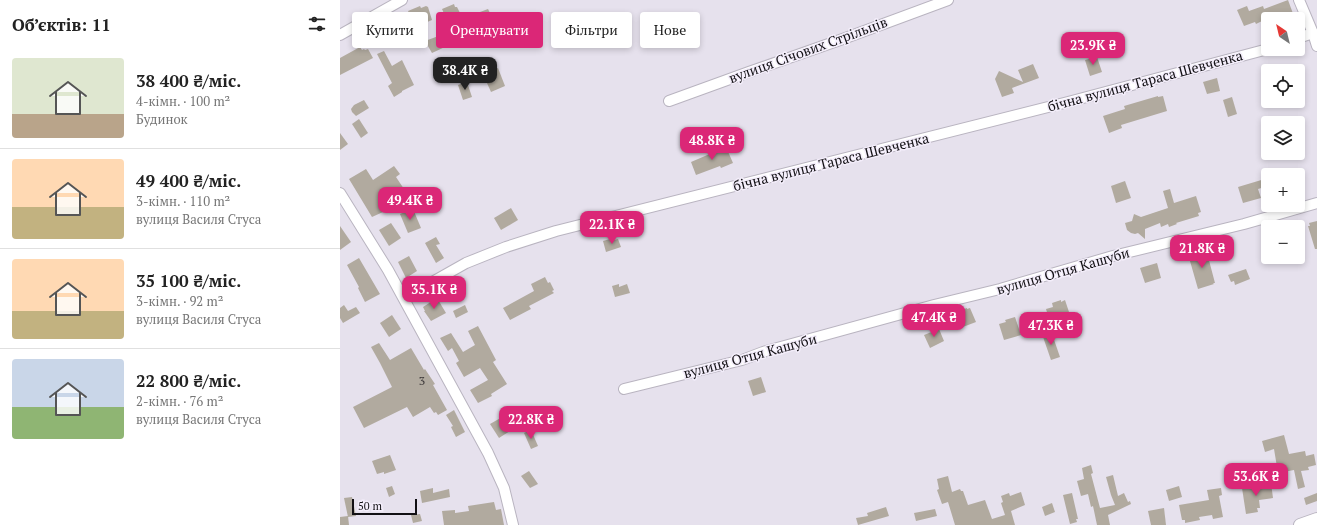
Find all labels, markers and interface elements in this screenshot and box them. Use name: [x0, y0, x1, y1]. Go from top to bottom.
chip: Купити: [352, 12, 428, 48]
chip: Орендувати: [436, 12, 543, 48]
chip: Фільтри: [551, 12, 632, 48]
chip: Нове: [640, 12, 700, 48]
street label: вулиця Січових Стрільців: [726, 12, 890, 87]
north arrow: [1261, 12, 1305, 56]
map controls: [1261, 12, 1305, 264]
text: Об’єктів: 11: [12, 13, 111, 36]
icon: filters: [306, 13, 328, 35]
pin: 23.9K ₴: [1056, 32, 1130, 66]
text: 23.9K ₴: [1070, 36, 1116, 54]
street label: бічна вулиця Тараса Шевченка: [1045, 45, 1245, 116]
pin: 38.4K ₴: [428, 57, 502, 91]
text: 38.4K ₴: [442, 61, 488, 79]
button: locate: [1261, 64, 1305, 108]
text: 38 400 ₴/міс.: [136, 69, 241, 92]
icon: home: [44, 74, 92, 122]
text: 4-кімн. · 100 m²: [136, 92, 230, 110]
text: Будинок: [136, 110, 188, 128]
button: layers: [1261, 116, 1305, 160]
pin: 48.8K ₴: [675, 127, 749, 161]
street label: бічна вулиця Тараса Шевченка: [731, 128, 931, 195]
text: 48.8K ₴: [689, 131, 735, 149]
button: +: [1261, 168, 1305, 212]
text: 49 400 ₴/міс.: [136, 169, 241, 192]
icon: home: [44, 175, 92, 223]
pin: 49.4K ₴: [373, 187, 447, 221]
text: 49.4K ₴: [387, 191, 433, 209]
text: 3-кімн. · 110 m²: [136, 192, 230, 210]
text: вулиця Василя Стуса: [136, 210, 261, 228]
pin: 22.1K ₴: [575, 211, 649, 245]
text: 22.1K ₴: [589, 215, 635, 233]
button: −: [1261, 220, 1305, 264]
pin: 21.8K ₴: [1165, 235, 1239, 269]
text: 21.8K ₴: [1179, 239, 1225, 257]
street label: вулиця Отця Кашуби: [994, 242, 1132, 299]
text: 35 100 ₴/міс.: [136, 269, 241, 292]
icon: home: [44, 275, 92, 323]
pin: 35.1K ₴: [397, 276, 471, 310]
text: 35.1K ₴: [411, 280, 457, 298]
text: 3-кімн. · 92 m²: [136, 292, 223, 310]
pin: 47.4K ₴: [897, 304, 971, 338]
text: 47.4K ₴: [911, 308, 957, 326]
text: вулиця Василя Стуса: [136, 310, 261, 328]
pin: 47.3K ₴: [1014, 312, 1088, 346]
text: 47.3K ₴: [1028, 316, 1074, 334]
street label: вулиця Отця Кашуби: [681, 328, 819, 382]
text: 22 800 ₴/міс.: [136, 369, 241, 392]
house number: 3: [419, 373, 425, 388]
icon: home: [44, 375, 92, 423]
text: 2-кімн. · 76 m²: [136, 392, 223, 410]
pin: 22.8K ₴: [494, 406, 568, 440]
text: вулиця Василя Стуса: [136, 410, 261, 428]
text: 22.8K ₴: [508, 410, 554, 428]
pin: 53.6K ₴: [1219, 463, 1293, 497]
text: 53.6K ₴: [1233, 467, 1279, 485]
scale bar: [352, 497, 417, 516]
text: 50 m: [358, 499, 382, 513]

